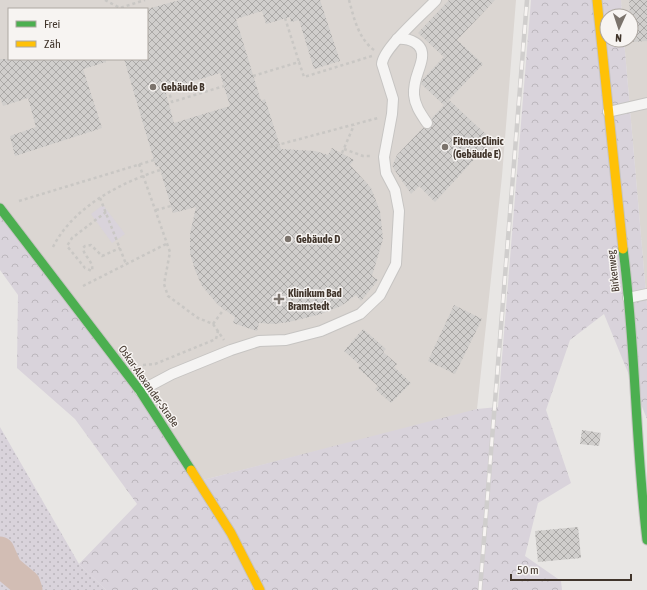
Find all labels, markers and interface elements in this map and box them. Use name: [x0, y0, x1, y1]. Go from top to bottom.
legend: [8, 8, 148, 60]
north arrow: [599, 8, 639, 48]
text: Frei: [44, 17, 60, 31]
text: N: [615, 32, 622, 44]
text: Zäh: [44, 37, 61, 51]
place label: Gebäude B: [161, 81, 205, 93]
marker: Gebäude B: [148, 82, 158, 92]
place label: FitnessClinic (Gebäude E): [453, 135, 504, 160]
marker: FitnessClinic (Gebäude E): [440, 142, 450, 152]
place label: Gebäude D: [296, 233, 340, 245]
marker: Gebäude D: [283, 234, 293, 244]
street label: Birkenweg: [604, 249, 622, 293]
place label: Klinikum Bad Bramstedt: [288, 287, 342, 312]
marker: Klinikum Bad Bramstedt: [273, 293, 285, 305]
street label: Oskar-Alexander-Straße: [116, 343, 182, 429]
scale bar: [511, 556, 631, 582]
text: 50 m: [517, 563, 539, 577]

